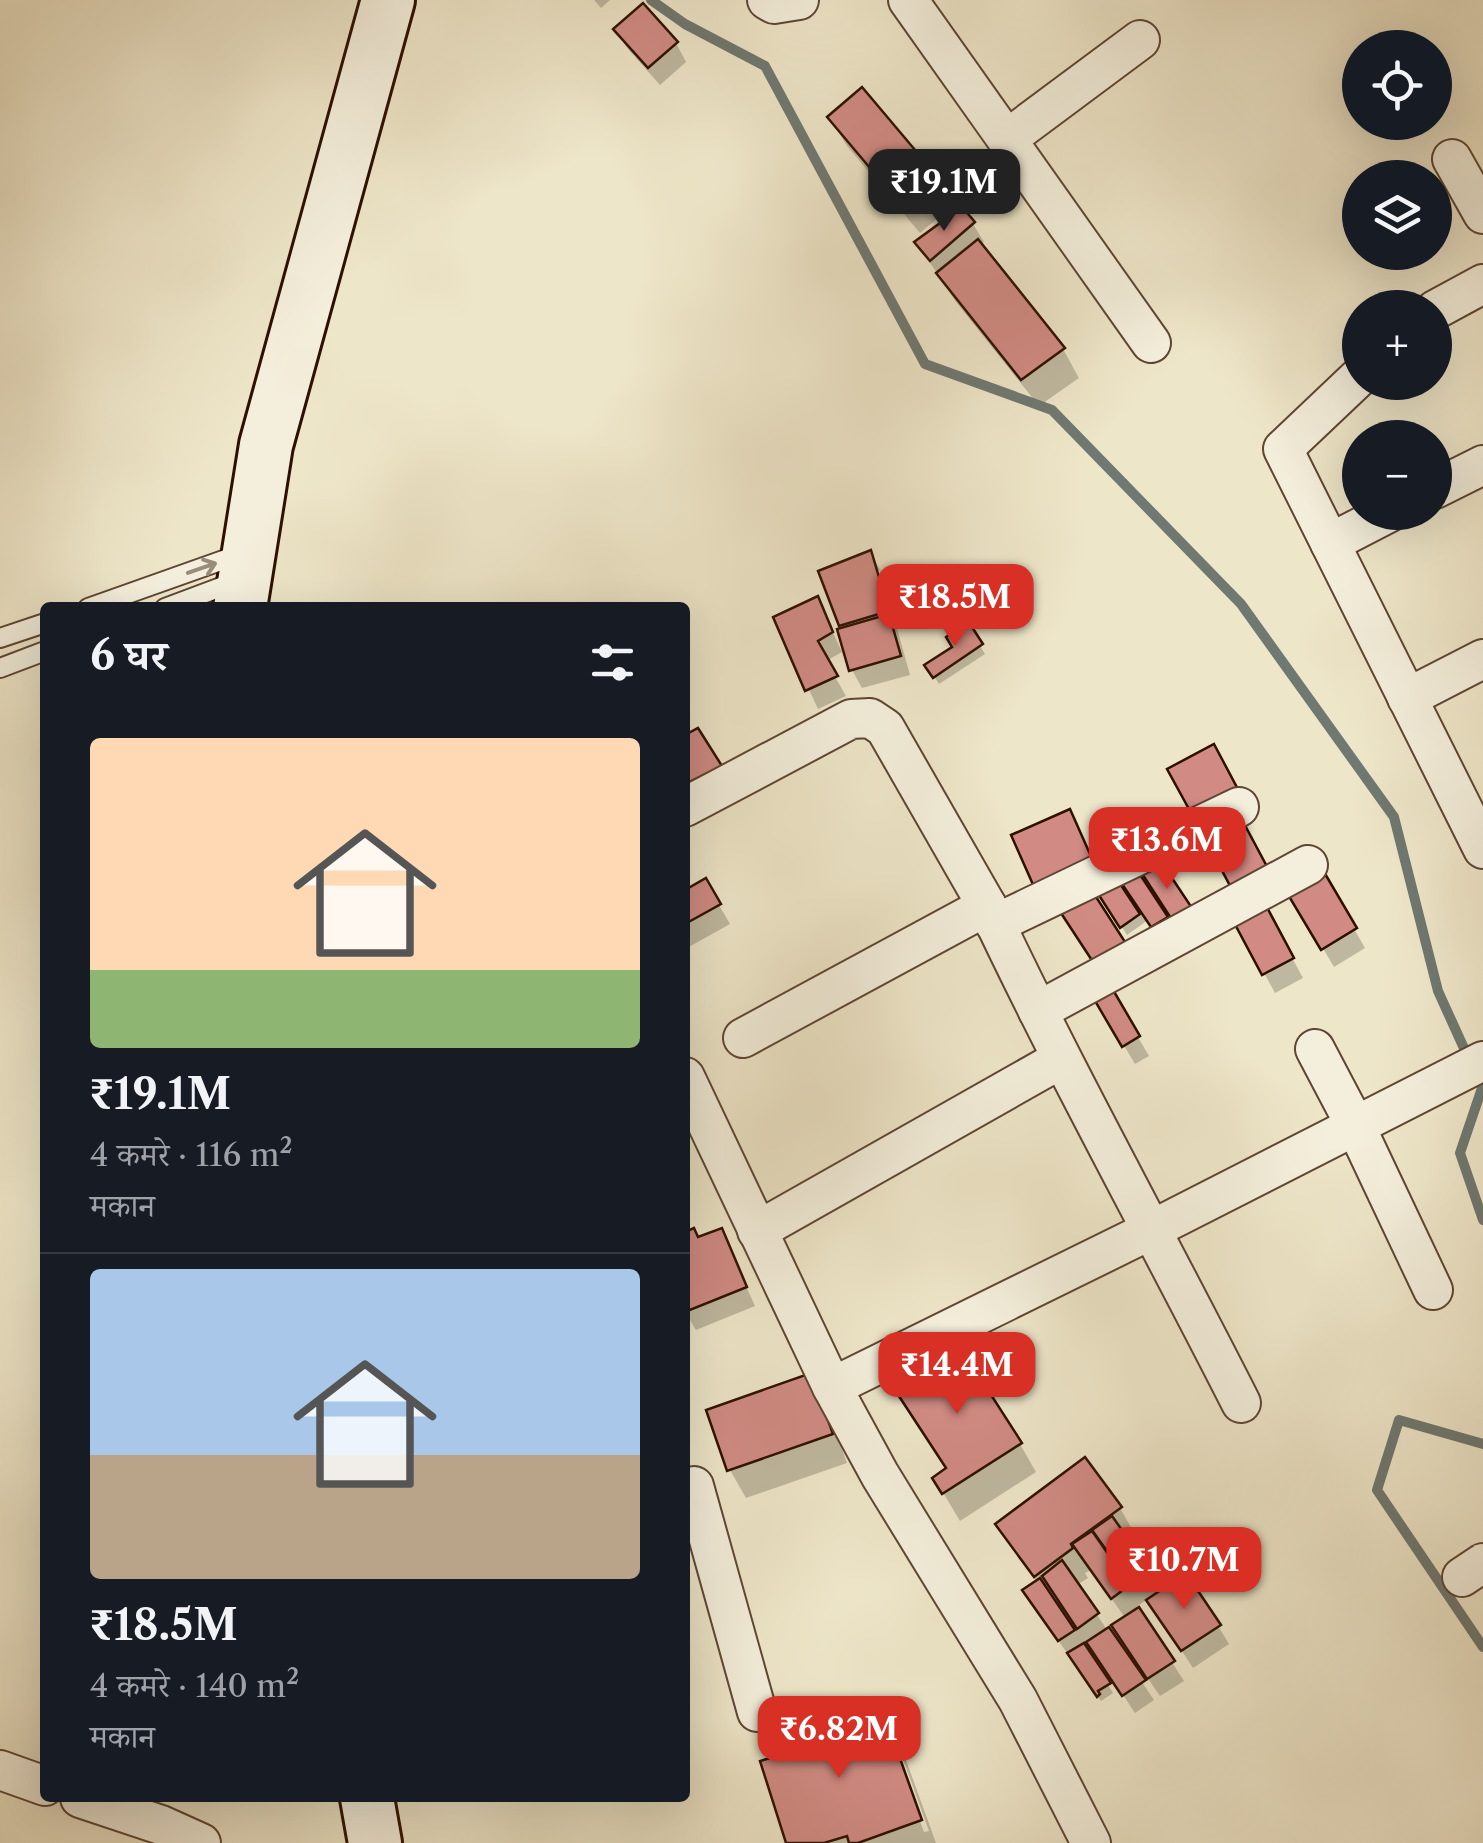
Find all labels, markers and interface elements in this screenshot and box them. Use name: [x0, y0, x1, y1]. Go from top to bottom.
map controls: [1342, 30, 1452, 530]
button: locate: [1342, 30, 1452, 140]
pin: ₹19.1M: [863, 149, 1025, 234]
button: layers: [1342, 160, 1452, 270]
text: ₹19.1M: [890, 162, 998, 201]
button: +: [1342, 290, 1452, 400]
button: −: [1342, 420, 1452, 530]
one-way arrow: [185, 557, 217, 575]
pin: ₹18.5M: [874, 564, 1036, 649]
text: ₹18.5M: [899, 577, 1011, 616]
text: 6 घर: [90, 629, 167, 681]
icon: filters: [585, 635, 640, 690]
icon: home: [275, 803, 455, 983]
pin: ₹13.6M: [1086, 807, 1248, 892]
text: ₹13.6M: [1111, 820, 1223, 859]
text: ₹19.1M: [90, 1068, 231, 1120]
text: 4 कमरे · 116 m²: [90, 1135, 293, 1174]
text: मकान: [90, 1186, 155, 1225]
pin: ₹14.4M: [876, 1332, 1038, 1417]
icon: home: [275, 1334, 455, 1514]
text: ₹14.4M: [900, 1345, 1014, 1384]
pin: ₹10.7M: [1103, 1527, 1265, 1612]
text: ₹10.7M: [1128, 1540, 1240, 1579]
text: ₹18.5M: [90, 1599, 238, 1651]
text: 4 कमरे · 140 m²: [90, 1666, 299, 1705]
pin: ₹6.82M: [758, 1696, 920, 1781]
text: ₹6.82M: [780, 1709, 898, 1748]
text: मकान: [90, 1717, 155, 1756]

